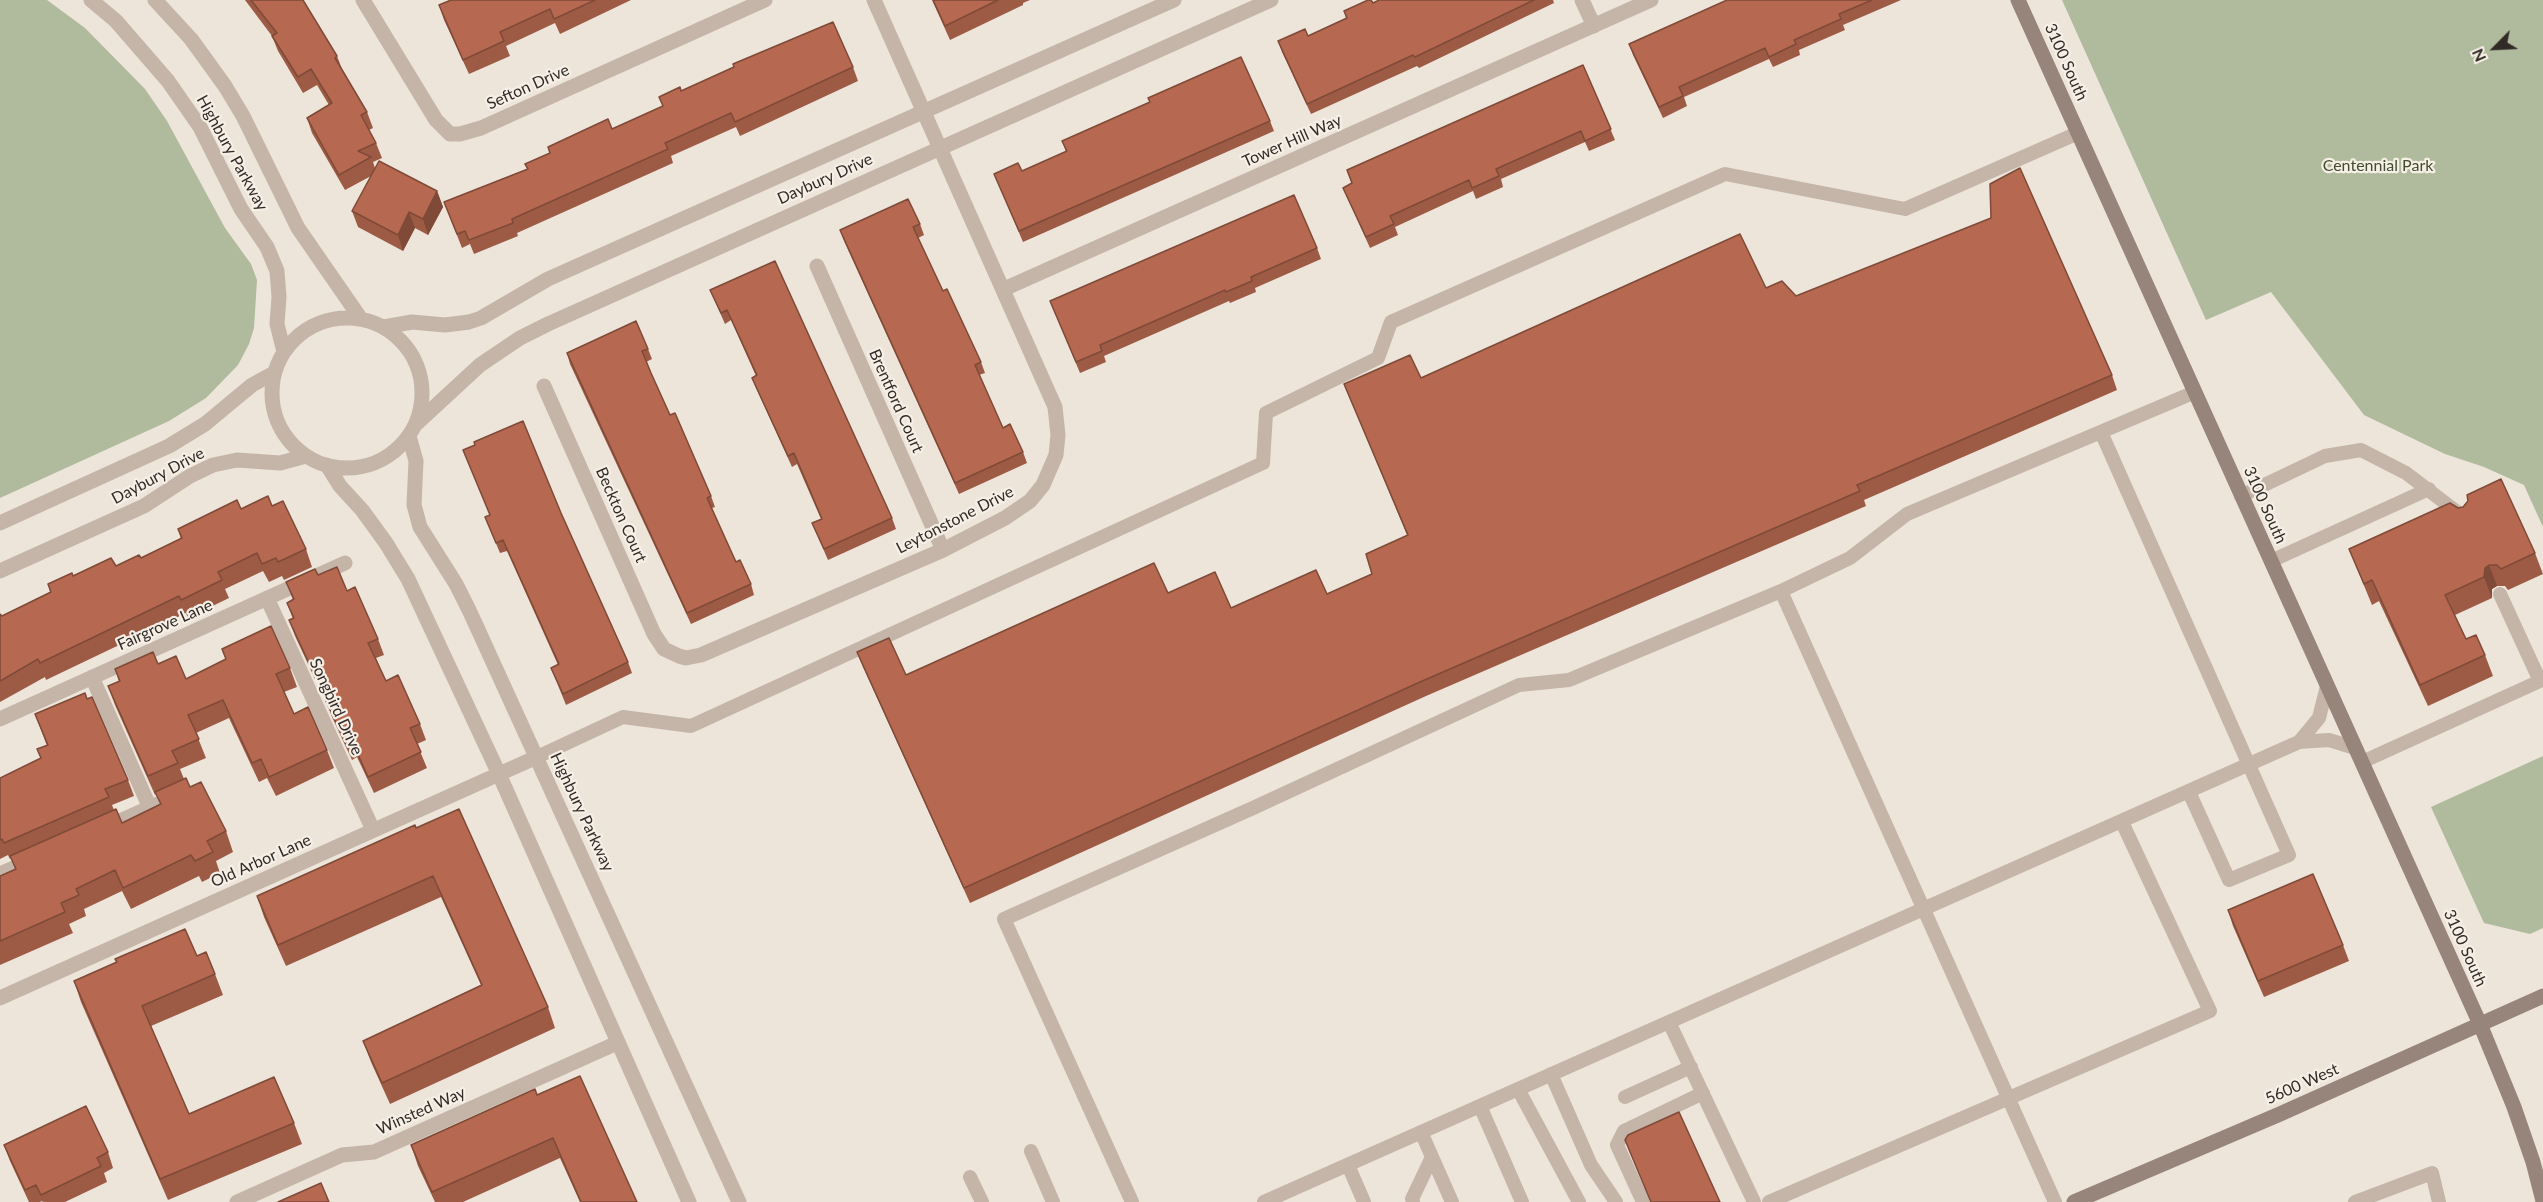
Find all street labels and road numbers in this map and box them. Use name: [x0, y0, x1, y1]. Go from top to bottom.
street label: 3100 South: [2040, 20, 2092, 104]
street label: Sefton Drive: [484, 60, 572, 114]
street label: Highbury Parkway: [192, 92, 272, 214]
street label: Tower Hill Way: [1239, 111, 1345, 171]
street label: Daybury Drive: [774, 149, 876, 209]
street label: Brentford Court: [865, 346, 927, 456]
street label: Daybury Drive: [108, 444, 208, 508]
street label: 3100 South: [2239, 463, 2291, 547]
street label: Beckton Court: [591, 464, 651, 566]
street label: Leytonstone Drive: [893, 482, 1017, 558]
street label: Fairgrove Lane: [114, 595, 216, 655]
street label: Songbird Drive: [305, 656, 367, 758]
street label: Highbury Parkway: [546, 750, 618, 874]
street label: Old Arbor Lane: [208, 830, 314, 892]
street label: 3100 South: [2439, 906, 2491, 990]
street label: 5600 West: [2262, 1059, 2342, 1109]
street label: Winsted Way: [374, 1083, 468, 1139]

